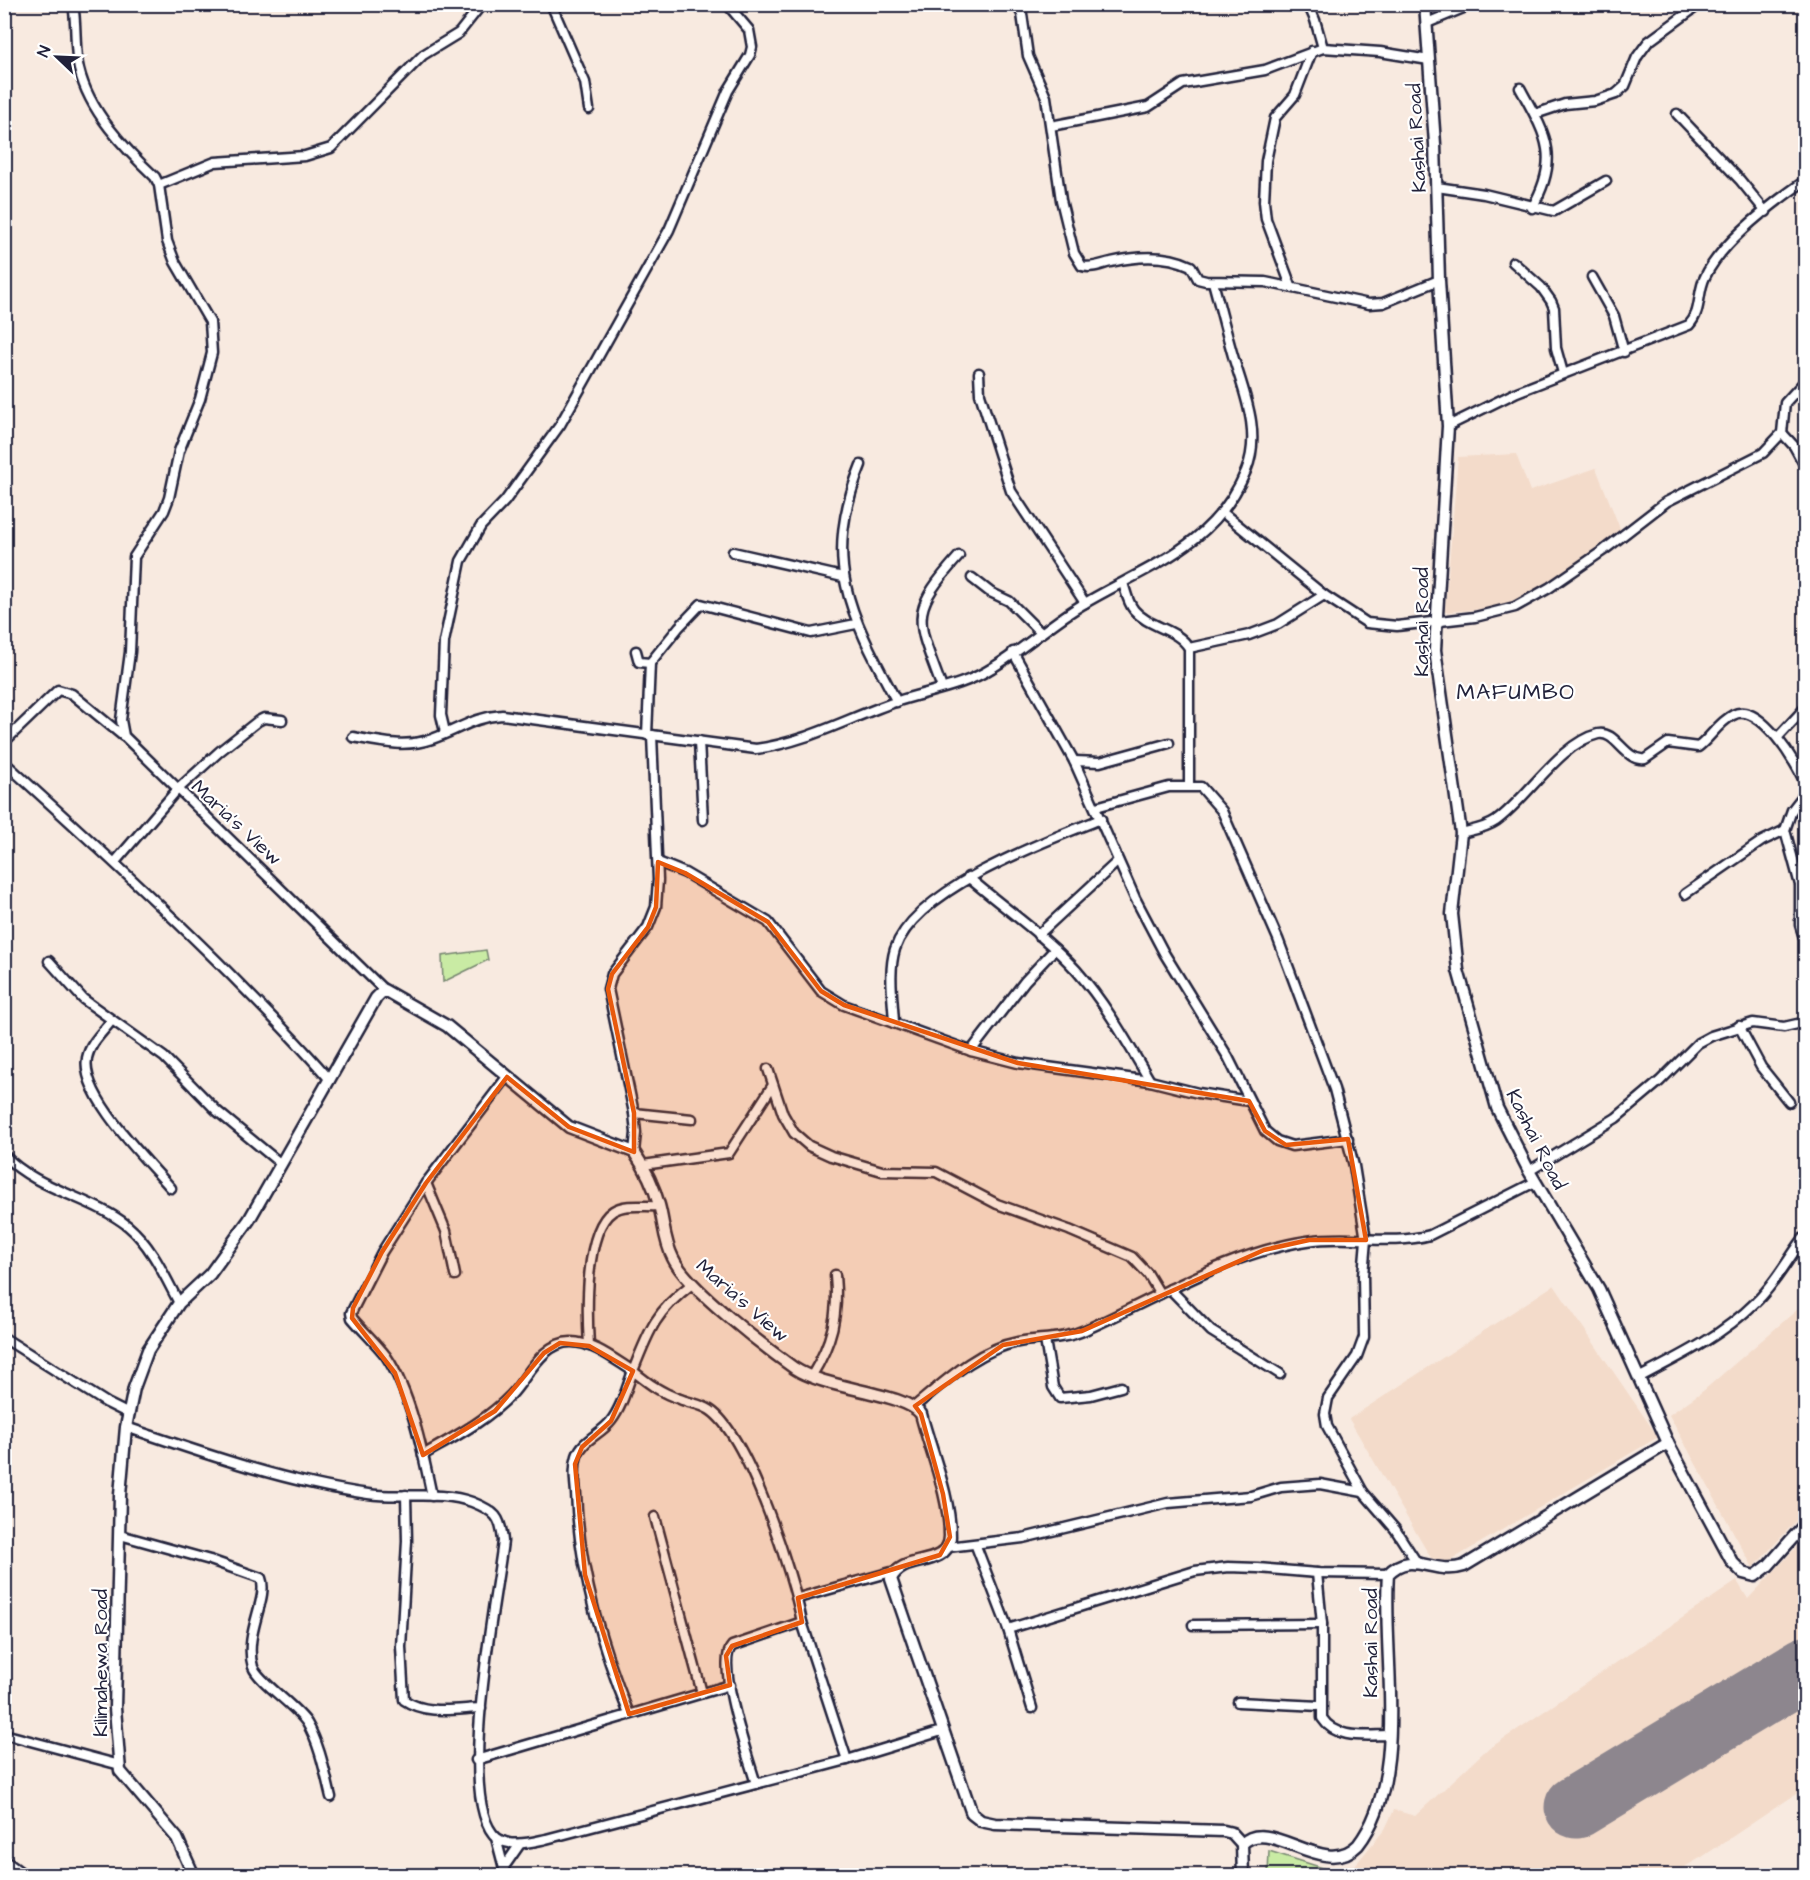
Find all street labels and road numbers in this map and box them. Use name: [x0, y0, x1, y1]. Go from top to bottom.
street label: Kashai Road: [1400, 83, 1434, 193]
street label: Kashai Road: [1408, 567, 1436, 677]
street label: Maria's View: [185, 773, 288, 872]
street label: Kashai Road: [1499, 1084, 1573, 1195]
street label: Maria's View: [690, 1253, 795, 1349]
street label: Kashai Road: [1357, 1588, 1385, 1698]
street label: Kilimahewa Road: [87, 1589, 115, 1737]

